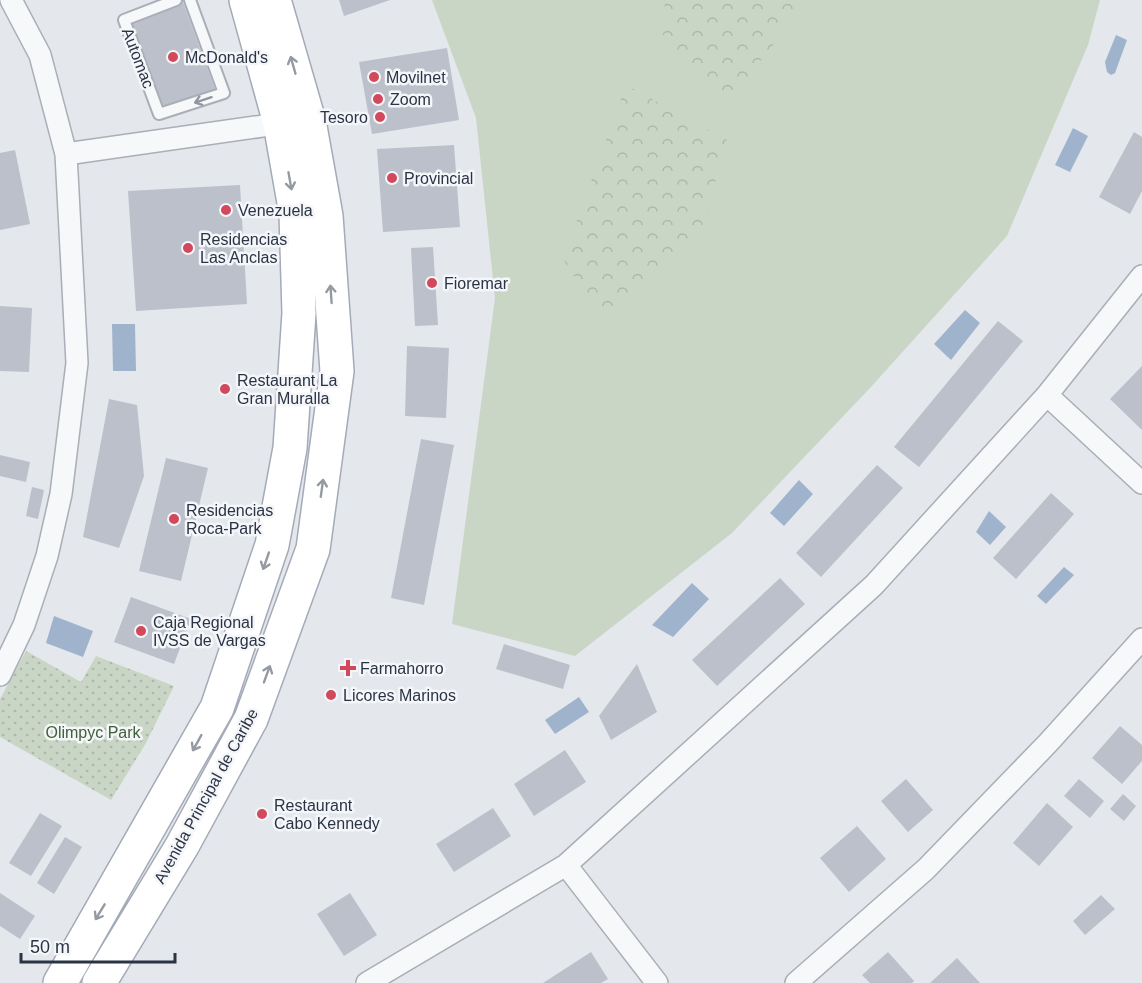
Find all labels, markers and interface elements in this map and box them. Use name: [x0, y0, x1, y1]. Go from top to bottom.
street label: Automac: [119, 25, 157, 91]
place label: McDonald's: [185, 49, 268, 66]
marker: McDonald's: [166, 50, 180, 64]
one-way arrow: [287, 56, 298, 75]
place label: Movilnet: [386, 69, 446, 86]
marker: Movilnet: [367, 70, 381, 84]
place label: Zoom: [390, 91, 431, 108]
marker: Zoom: [371, 92, 385, 106]
one-way arrow: [194, 95, 213, 106]
place label: Tesoro: [320, 109, 368, 126]
marker: Tesoro: [373, 110, 387, 124]
one-way arrow: [285, 170, 296, 190]
place label: Provincial: [404, 170, 473, 187]
marker: Provincial: [385, 171, 399, 185]
place label: Venezuela: [238, 202, 313, 219]
marker: Venezuela: [219, 203, 233, 217]
place label: Residencias Las Anclas: [200, 231, 287, 266]
marker: Residencias Las Anclas: [181, 241, 195, 255]
place label: Fioremar: [444, 275, 509, 292]
marker: Fioremar: [425, 276, 439, 290]
one-way arrow: [326, 285, 337, 305]
place label: Restaurant La Gran Muralla: [237, 372, 338, 407]
marker: Restaurant La Gran Muralla: [218, 382, 232, 396]
one-way arrow: [316, 479, 327, 498]
place label: Residencias Roca-Park: [186, 502, 273, 537]
marker: Residencias Roca-Park: [167, 512, 181, 526]
one-way arrow: [260, 551, 271, 570]
place label: Caja Regional IVSS de Vargas: [153, 614, 266, 649]
marker: Caja Regional IVSS de Vargas: [134, 624, 148, 638]
place label: Farmahorro: [360, 660, 444, 677]
marker: Farmahorro: [341, 661, 355, 675]
one-way arrow: [263, 665, 274, 684]
place label: Licores Marinos: [343, 687, 456, 704]
marker: Licores Marinos: [324, 688, 338, 702]
street label: Avenida Principal de Caribe: [151, 706, 261, 886]
park label: Olimpyc Park: [45, 724, 142, 741]
one-way arrow: [191, 734, 203, 751]
place label: Restaurant Cabo Kennedy: [274, 797, 380, 832]
marker: Restaurant Cabo Kennedy: [255, 807, 269, 821]
one-way arrow: [94, 903, 106, 920]
scale bar: [21, 926, 176, 964]
text: 50 m: [30, 937, 70, 957]

